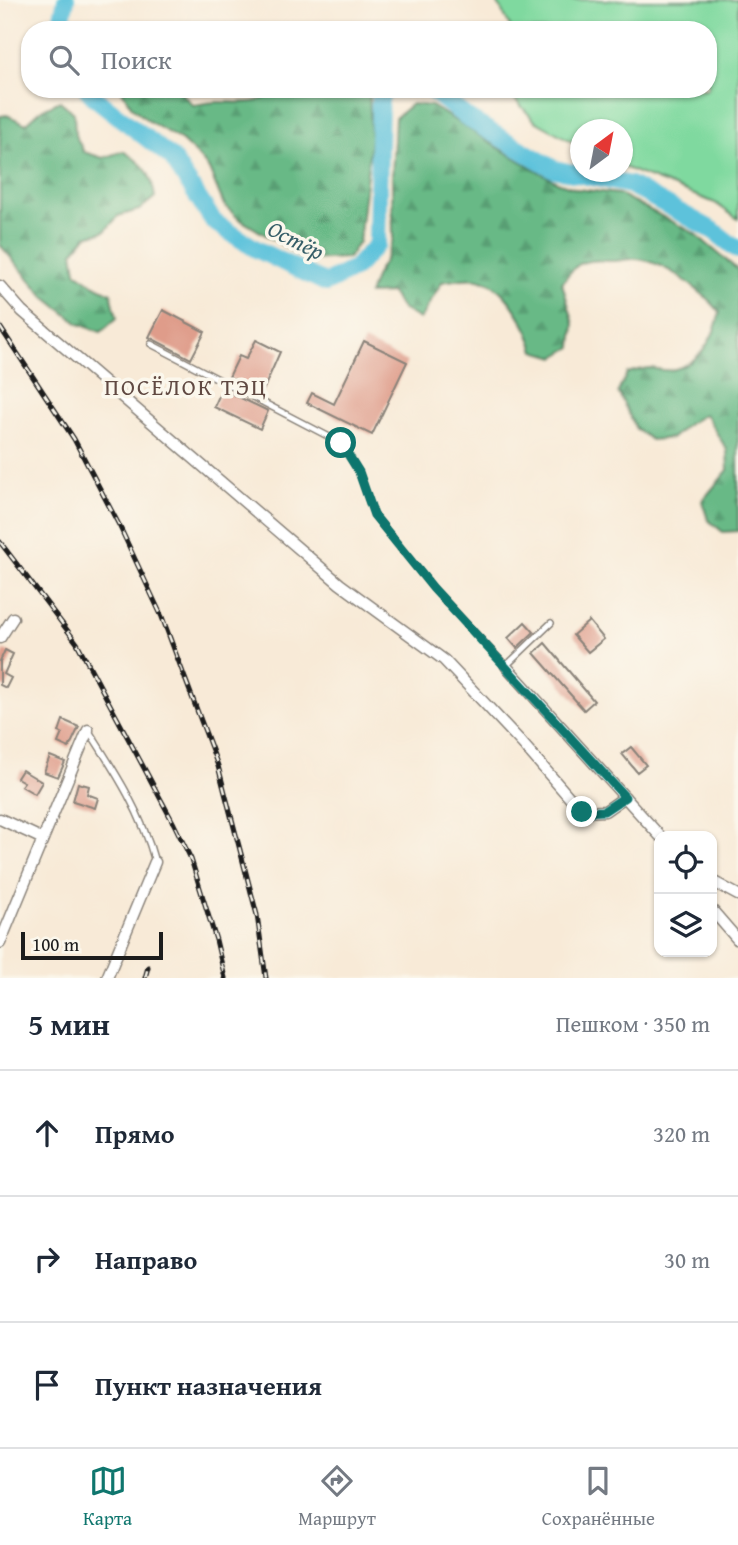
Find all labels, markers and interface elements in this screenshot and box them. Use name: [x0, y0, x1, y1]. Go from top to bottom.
search box: [21, 21, 717, 98]
text: Поиск: [101, 40, 172, 79]
icon: search: [45, 41, 83, 79]
north arrow: [570, 119, 633, 182]
water label: Остёр: [262, 211, 330, 268]
district label: ПОСЁЛОК ТЭЦ: [104, 370, 268, 403]
route start: [325, 427, 356, 458]
route end: [566, 796, 597, 827]
map controls: [654, 831, 717, 957]
button: locate: [654, 831, 717, 894]
button: layers: [654, 894, 717, 957]
scale bar: [21, 929, 163, 961]
text: 100 m: [32, 930, 79, 958]
text: 5 мин: [28, 1002, 110, 1046]
text: Пешком · 350 m: [556, 1007, 710, 1040]
icon: ahead: [28, 1114, 66, 1152]
text: Прямо: [95, 1114, 175, 1153]
text: 320 m: [653, 1117, 710, 1150]
icon: right: [28, 1240, 66, 1278]
text: Направо: [95, 1240, 197, 1279]
text: 30 m: [664, 1243, 710, 1276]
icon: arrive: [28, 1366, 66, 1404]
text: Пункт назначения: [95, 1366, 322, 1405]
tab: Карта: [83, 1462, 132, 1532]
tab: Маршрут: [298, 1462, 376, 1532]
tab: Сохранённые: [542, 1462, 655, 1532]

